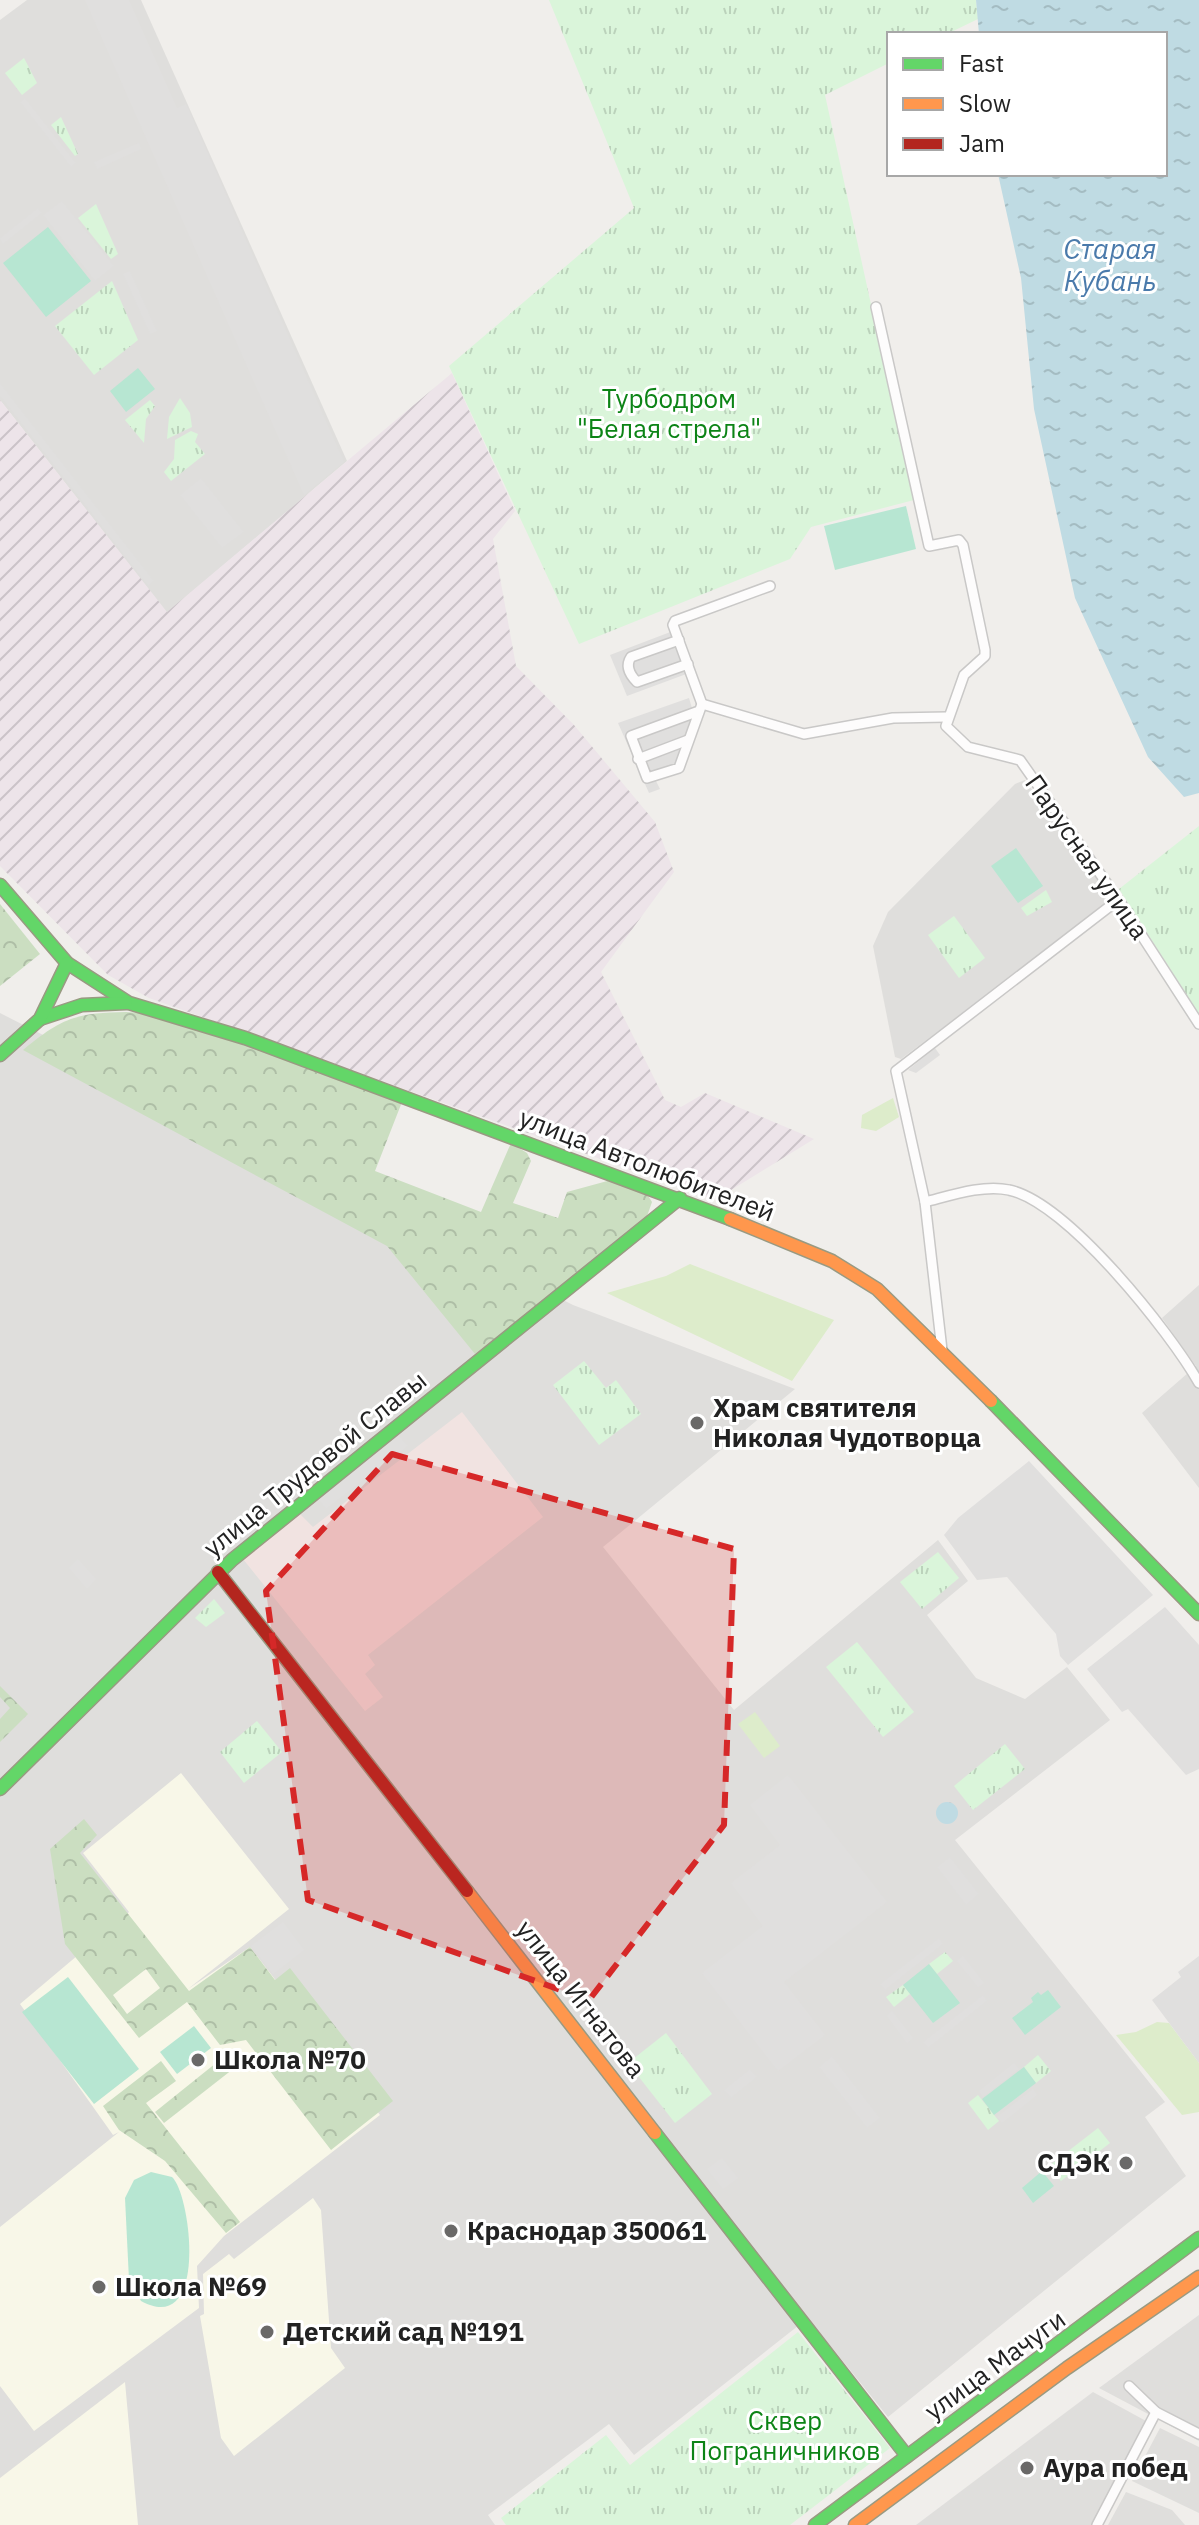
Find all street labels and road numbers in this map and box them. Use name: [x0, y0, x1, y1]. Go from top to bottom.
street label: Парусная улица: [1018, 767, 1157, 946]
street label: улица Автолюбителей: [515, 1100, 780, 1228]
street label: улица Трудовой Славы: [196, 1363, 433, 1564]
street label: улица Игнатова: [510, 1913, 654, 2084]
street label: улица Мачуги: [917, 2302, 1072, 2427]

